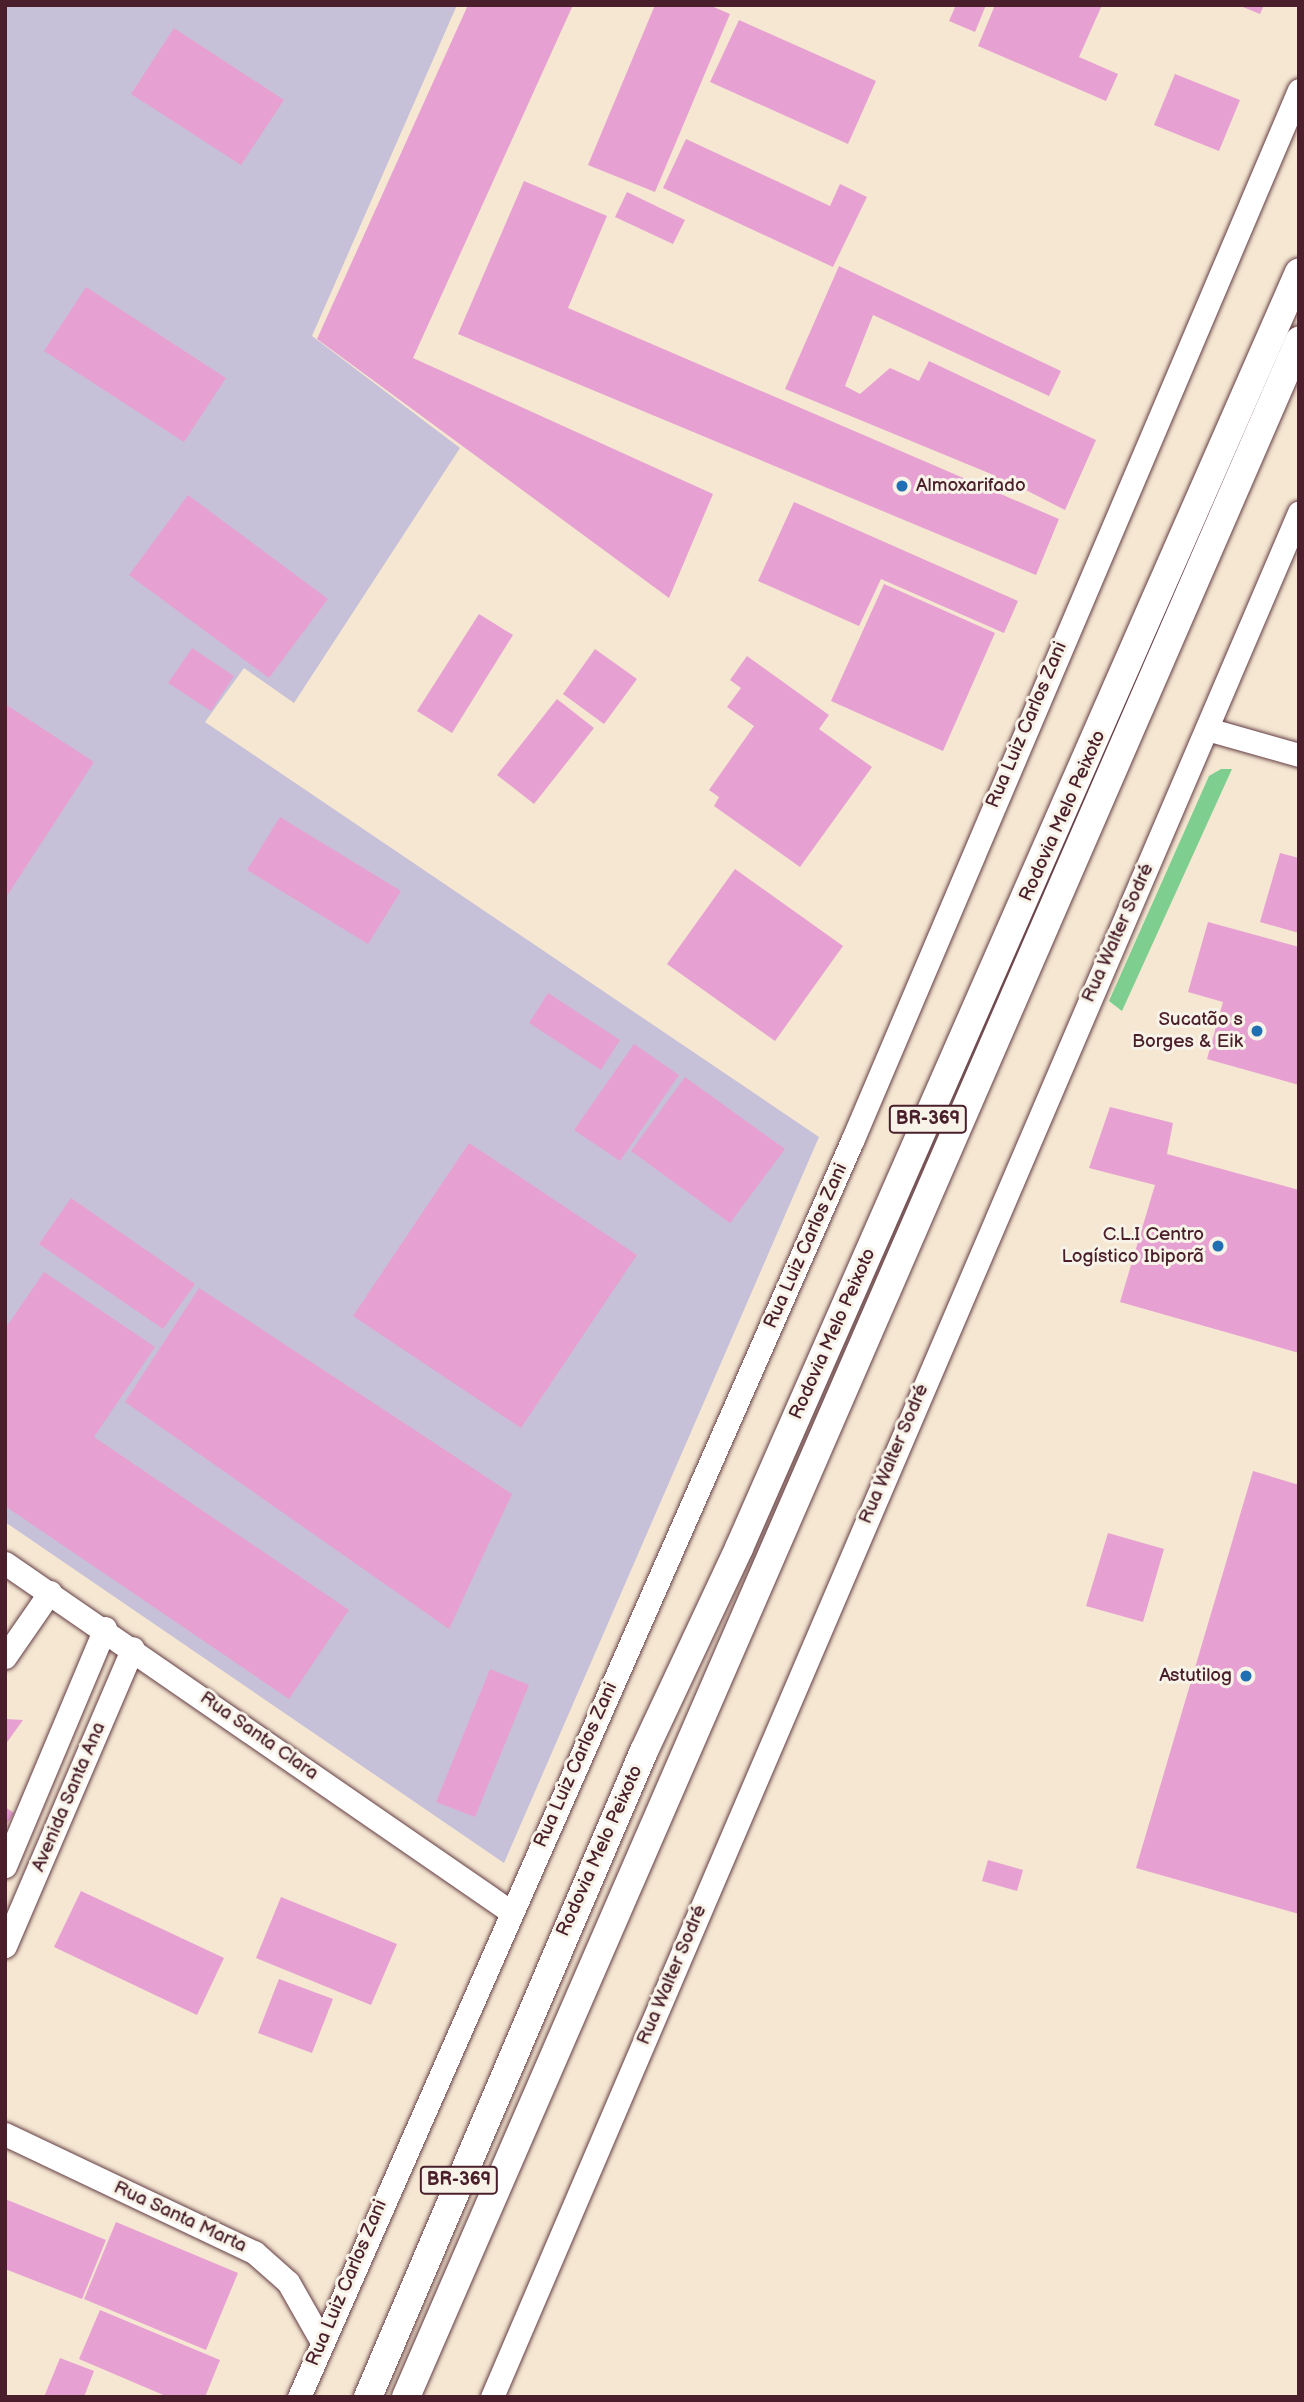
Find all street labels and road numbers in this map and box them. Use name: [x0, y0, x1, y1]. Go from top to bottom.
street label: Rua Luiz Carlos Zani: [982, 639, 1072, 811]
street label: Rodovia Melo Peixoto: [1015, 727, 1111, 905]
street label: Rua Walter Sodré: [1077, 859, 1159, 1007]
road number: BR-369: [888, 1104, 968, 1134]
street label: Rua Luiz Carlos Zani: [759, 1160, 853, 1332]
street label: Rodovia Melo Peixoto: [785, 1245, 881, 1423]
street label: Rua Walter Sodré: [854, 1380, 934, 1528]
street label: Rua Luiz Carlos Zani: [529, 1679, 623, 1851]
street label: Rua Santa Clara: [195, 1687, 323, 1785]
street label: Avenida Santa Ana: [27, 1719, 111, 1875]
street label: Rodovia Melo Peixoto: [552, 1762, 648, 1940]
street label: Rua Walter Sodré: [632, 1901, 712, 2049]
road number: BR-369: [419, 2166, 499, 2194]
street label: Rua Santa Marta: [110, 2176, 250, 2258]
street label: Rua Luiz Carlos Zani: [302, 2197, 392, 2369]

